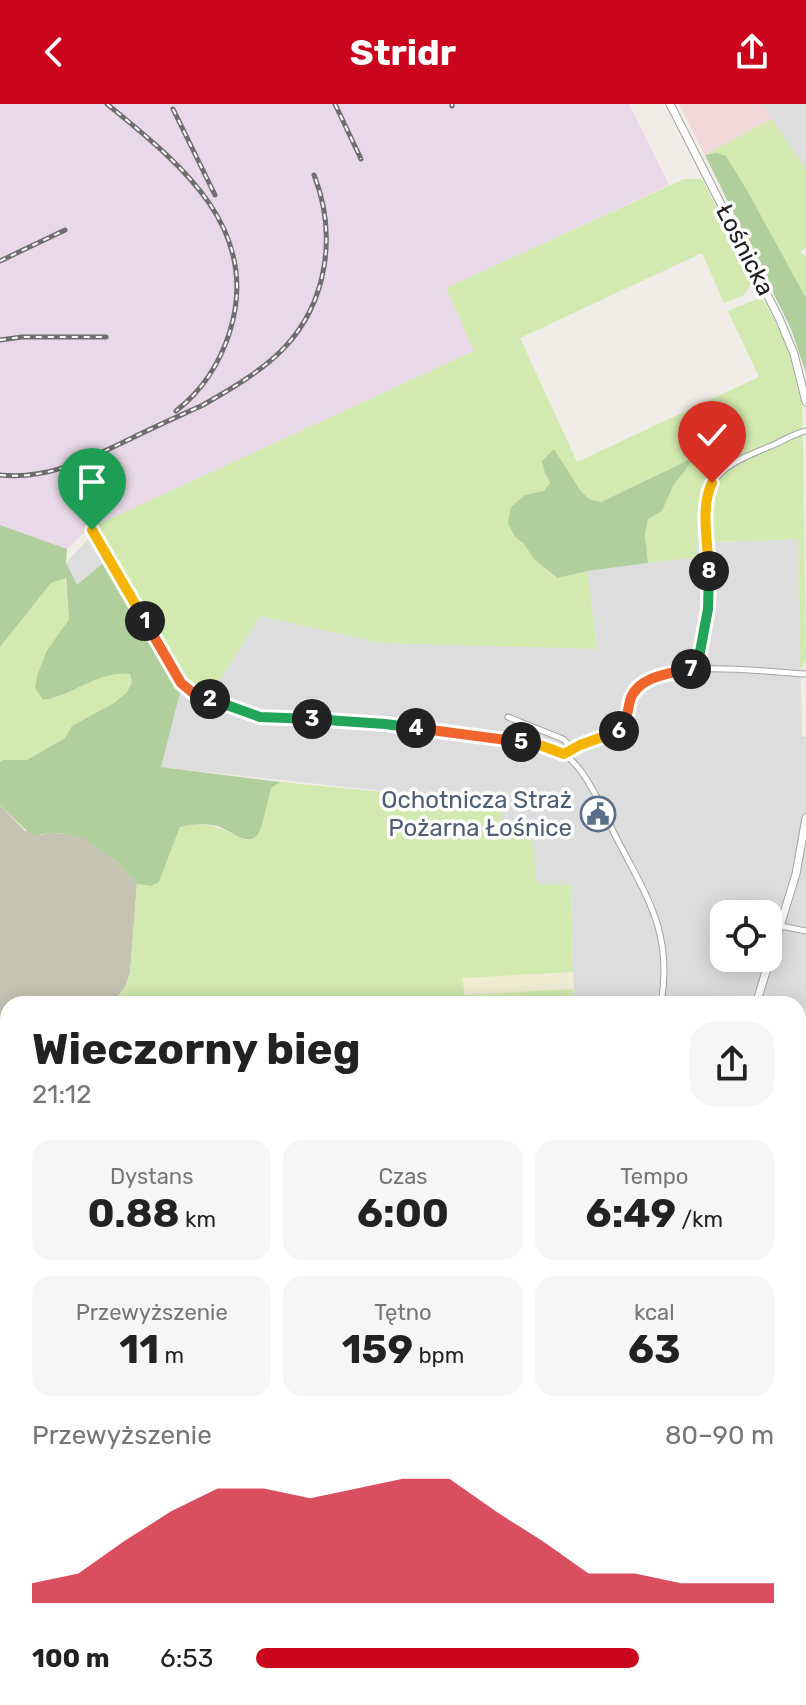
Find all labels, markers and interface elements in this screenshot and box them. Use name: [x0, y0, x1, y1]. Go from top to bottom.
icon: back: [32, 30, 76, 74]
icon: share: [730, 30, 774, 74]
text: Stridr: [350, 31, 456, 74]
street label: Łośnicka: [710, 200, 780, 300]
pin: [678, 401, 746, 483]
icon: check: [690, 413, 734, 457]
pin: [58, 448, 126, 530]
icon: arrive: [70, 460, 114, 504]
pin: 8: [689, 551, 729, 591]
text: 8: [702, 557, 716, 584]
pin: 1: [125, 601, 165, 641]
text: 1: [140, 607, 150, 634]
pin: 7: [671, 649, 711, 689]
text: 7: [685, 655, 697, 682]
pin: 2: [190, 679, 230, 719]
text: 2: [203, 685, 217, 712]
pin: 3: [292, 699, 332, 739]
text: 3: [305, 705, 319, 732]
pin: 4: [396, 708, 436, 748]
pin: 6: [599, 711, 639, 751]
text: 4: [408, 714, 424, 741]
text: 6: [612, 717, 626, 744]
pin: 5: [501, 722, 541, 762]
text: 5: [514, 728, 528, 755]
place label: Ochotnicza Straż Pożarna Łośnice: [381, 786, 572, 842]
public building icon: Ochotnicza Straż Pożarna Łośnice: [579, 795, 617, 833]
map controls: [710, 900, 782, 972]
button: locate: [710, 900, 782, 972]
button: share: [690, 1022, 774, 1106]
text: Wieczorny bieg: [32, 1023, 361, 1075]
text: 21:12: [32, 1079, 91, 1110]
text: Dystans: [110, 1163, 193, 1190]
text: Czas: [378, 1163, 428, 1190]
text: Tempo: [620, 1163, 688, 1190]
text: 0.88: [87, 1190, 180, 1237]
text: 6:00: [357, 1190, 449, 1237]
text: 6:49: [586, 1190, 676, 1237]
text: km: [180, 1206, 216, 1233]
text: /km: [676, 1206, 723, 1233]
text: Przewyższenie: [76, 1299, 228, 1326]
text: Tętno: [374, 1299, 432, 1326]
text: kcal: [634, 1299, 675, 1326]
text: 11: [119, 1326, 159, 1373]
text: 159: [342, 1326, 413, 1373]
text: 63: [628, 1326, 681, 1373]
text: m: [159, 1342, 184, 1369]
text: bpm: [413, 1342, 464, 1369]
text: Przewyższenie: [32, 1420, 212, 1451]
text: 80–90 m: [665, 1420, 774, 1451]
text: 100 m: [32, 1643, 110, 1674]
text: 6:53: [160, 1643, 213, 1674]

